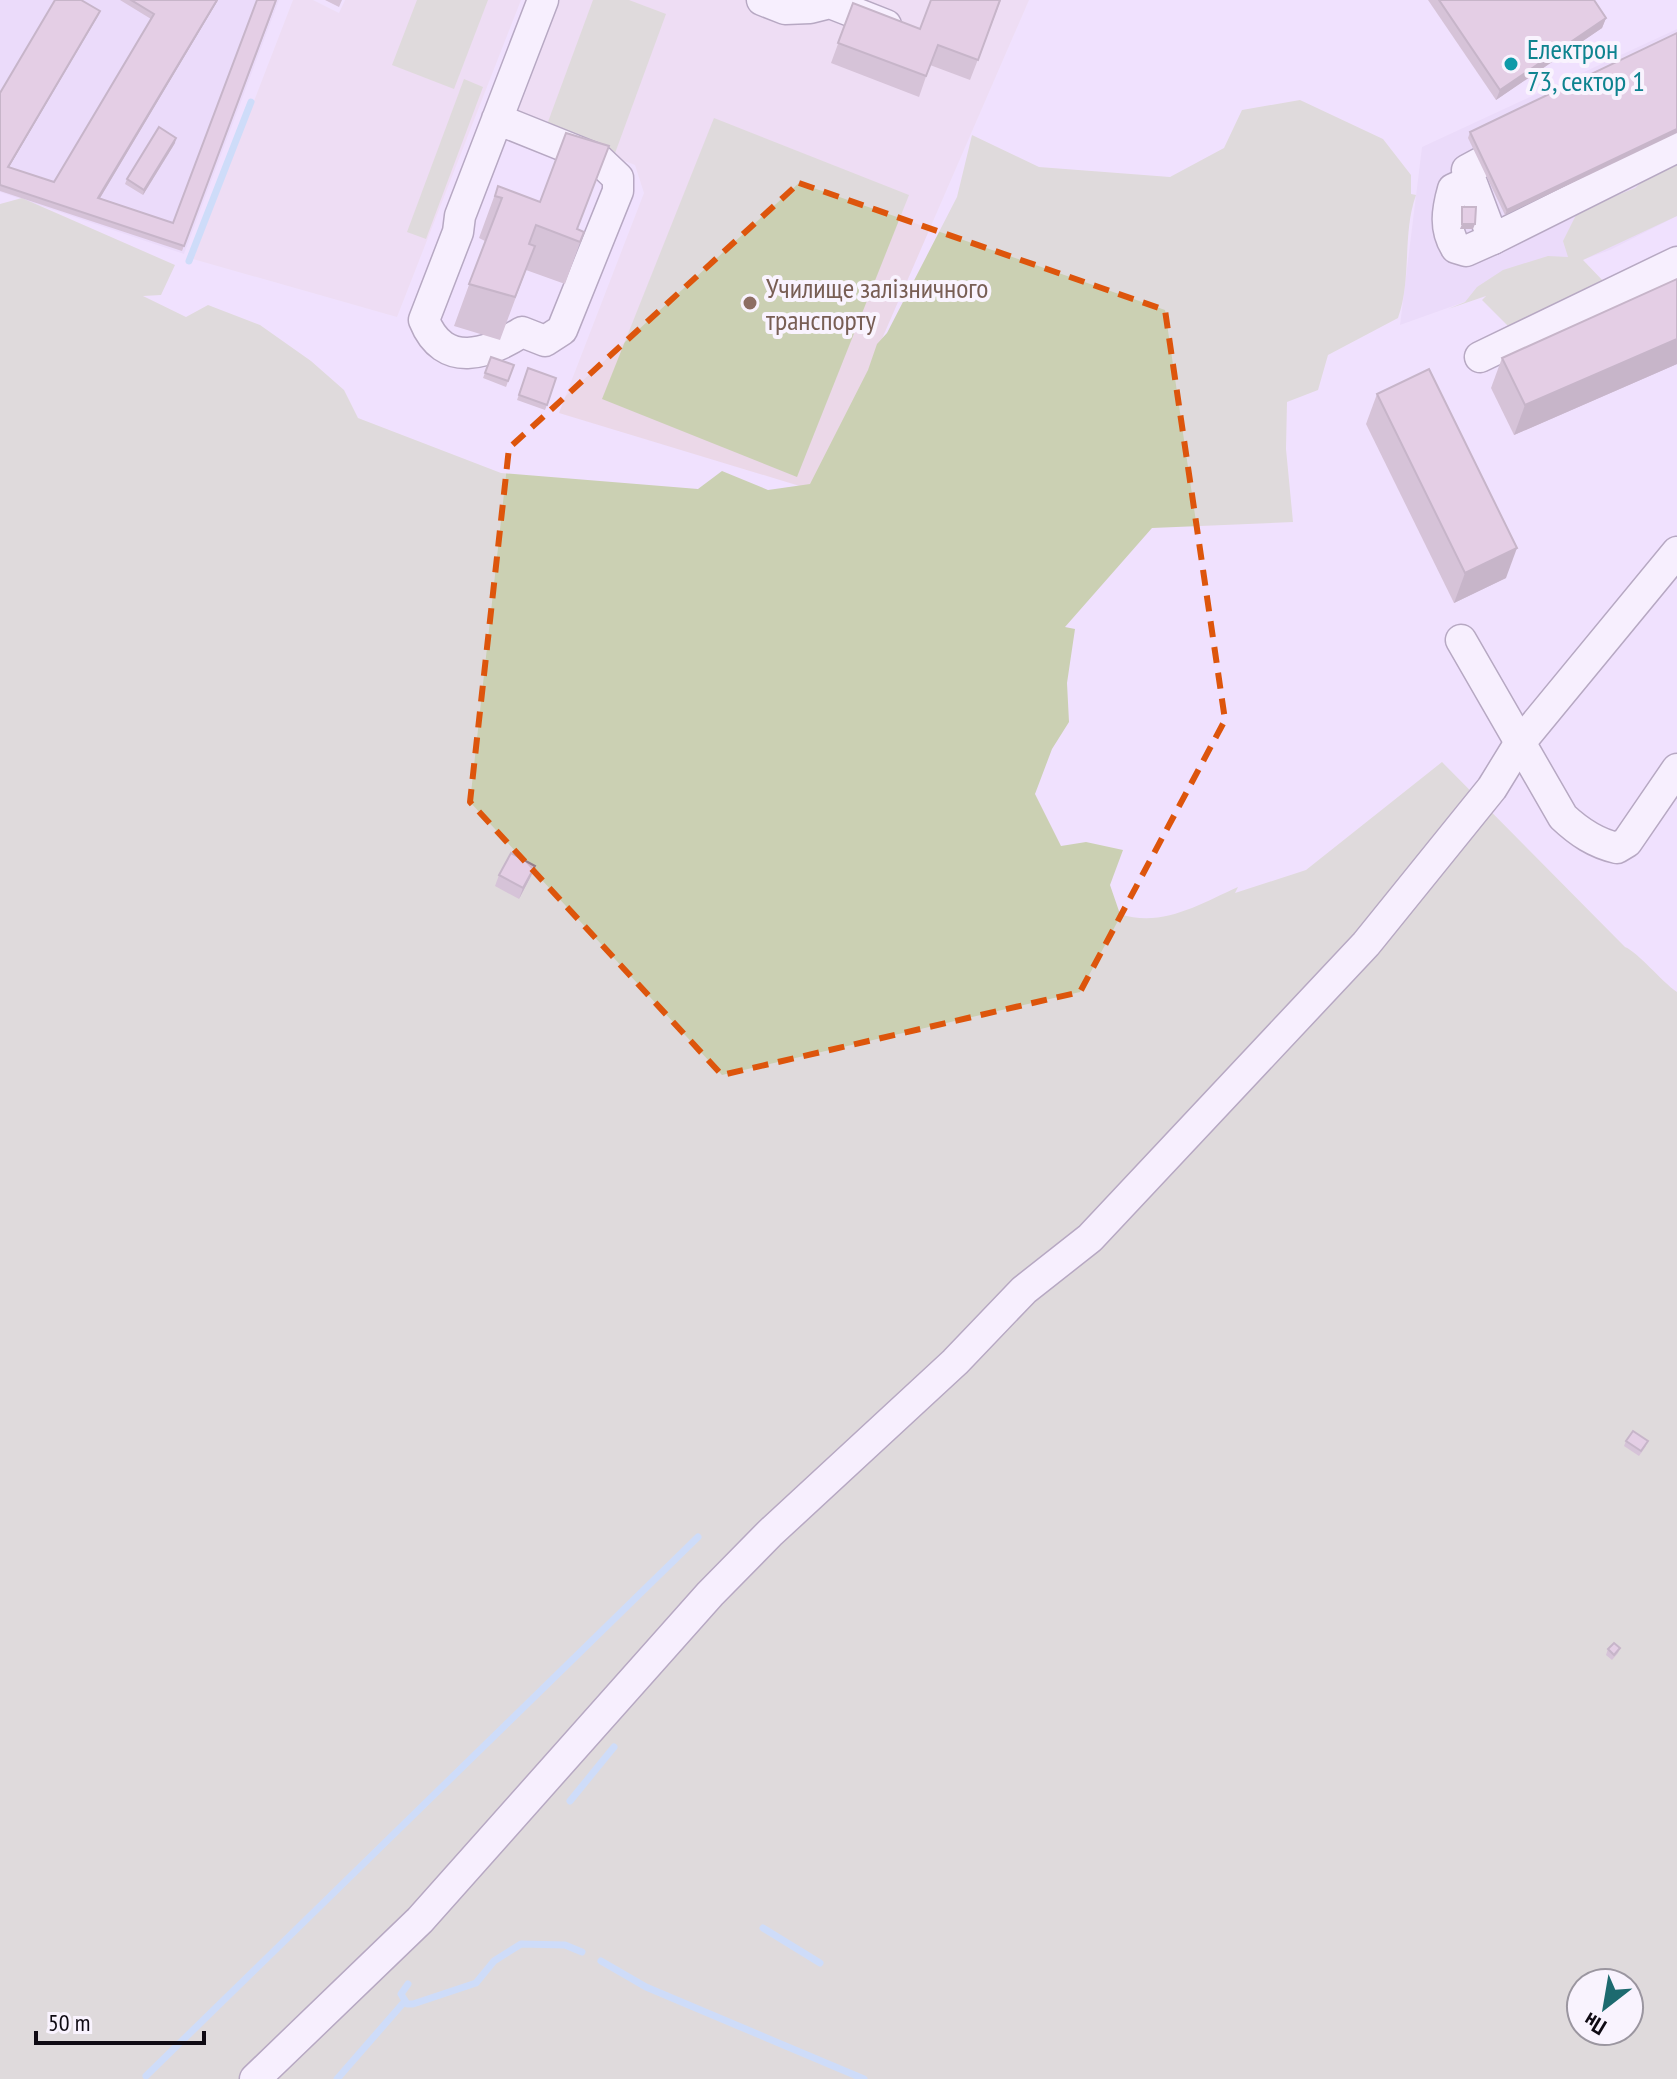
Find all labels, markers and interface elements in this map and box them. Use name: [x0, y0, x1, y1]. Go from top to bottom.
place label: Електрон 73, сектор 1: [1527, 30, 1645, 99]
marker: Електрон 73, сектор 1: [1502, 55, 1520, 73]
place label: Училище залізничного транспорту: [766, 269, 988, 338]
marker: Училище залізничного транспорту: [741, 294, 759, 312]
north arrow: [1565, 1967, 1645, 2047]
scale bar: [36, 1995, 204, 2045]
text: 50 m: [48, 2007, 90, 2038]
text: Пн: [1578, 2007, 1611, 2042]

